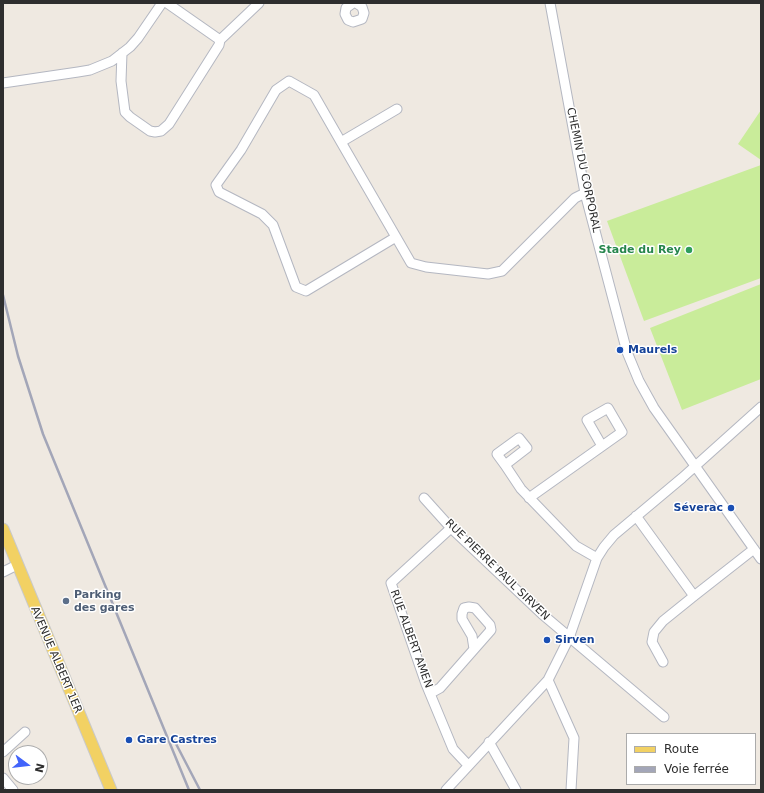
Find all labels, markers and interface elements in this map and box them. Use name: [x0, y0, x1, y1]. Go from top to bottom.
street label: CHEMIN DU CORPORAL: [563, 106, 603, 234]
place label: Stade du Rey: [599, 243, 681, 257]
marker: Stade du Rey: [684, 245, 694, 255]
place label: Maurels: [628, 343, 677, 357]
marker: Maurels: [615, 345, 625, 355]
place label: Séverac: [674, 501, 723, 515]
marker: Séverac: [726, 503, 736, 513]
street label: RUE PIERRE PAUL SIRVEN: [442, 517, 552, 623]
place label: Parking des gares: [74, 588, 134, 614]
street label: RUE ALBERT AMEN: [387, 588, 435, 690]
marker: Parking des gares: [61, 596, 71, 606]
street label: AVENUE ALBERT 1ER: [27, 605, 85, 715]
place label: Sirven: [555, 633, 595, 647]
marker: Sirven: [542, 635, 552, 645]
place label: Gare Castres: [137, 733, 217, 747]
legend: [626, 733, 756, 785]
marker: Gare Castres: [124, 735, 134, 745]
text: Route: [664, 742, 699, 756]
north arrow: [8, 745, 48, 785]
text: N: [32, 762, 47, 774]
text: Voie ferrée: [664, 762, 729, 776]

